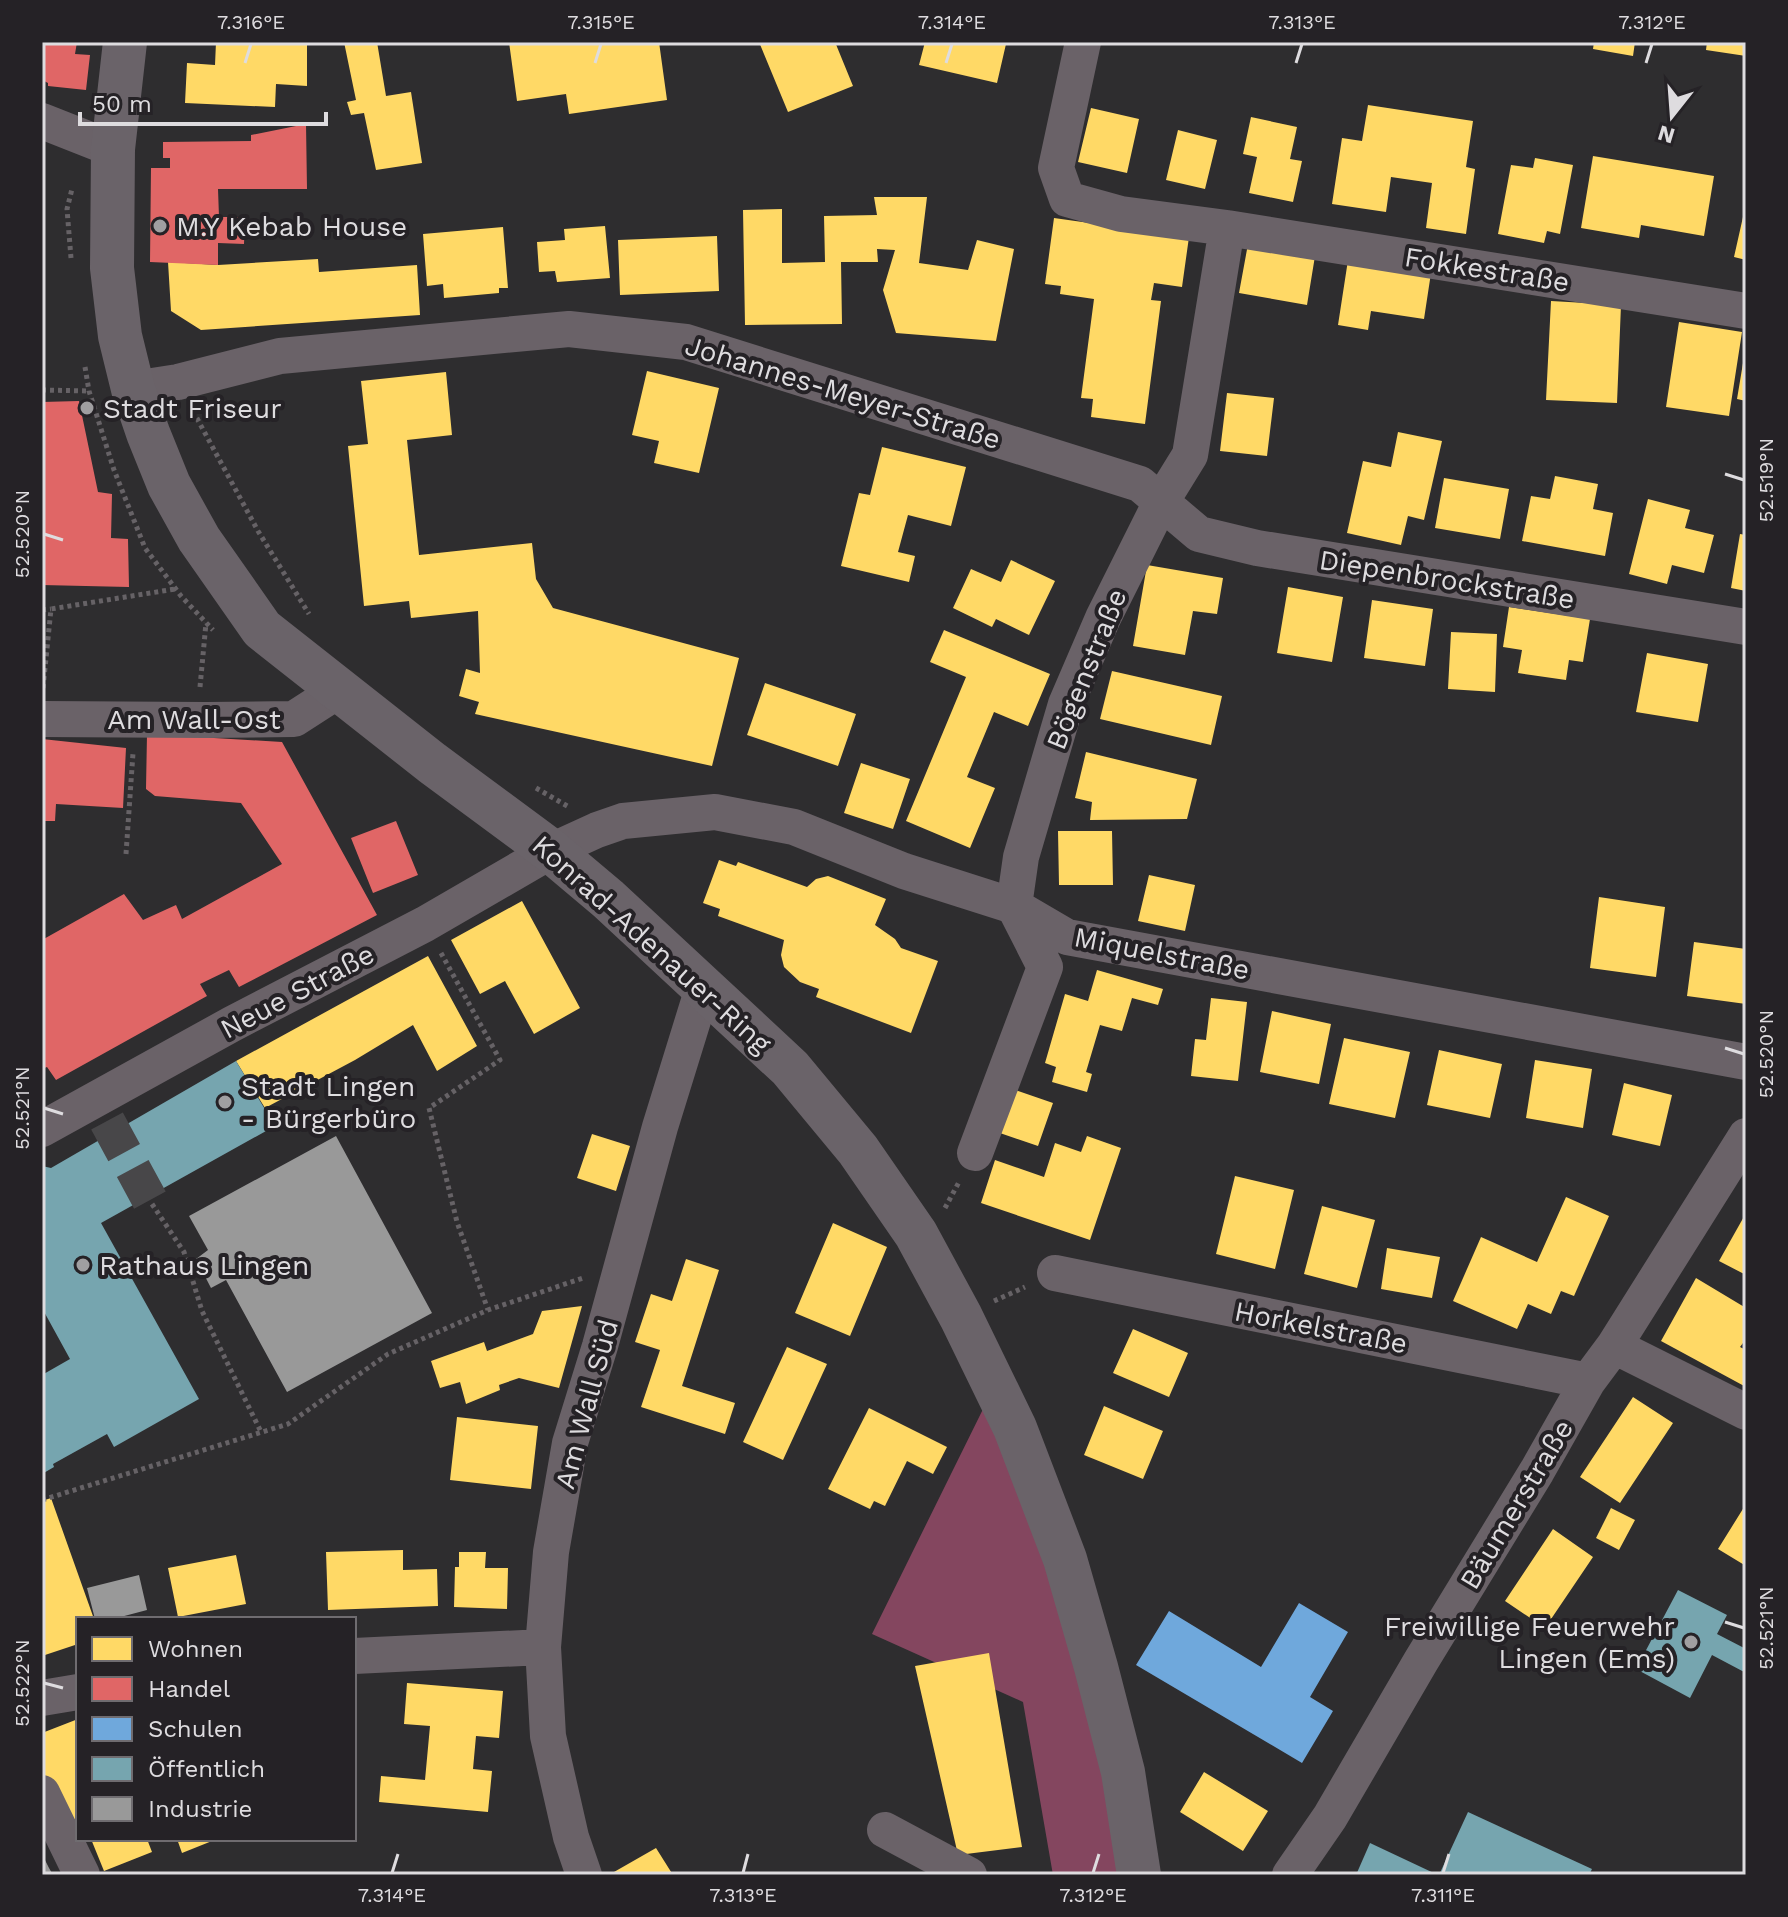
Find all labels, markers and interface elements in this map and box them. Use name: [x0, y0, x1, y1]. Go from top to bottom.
text: 7.316°E: [217, 10, 285, 34]
text: 7.315°E: [567, 10, 635, 34]
text: 7.314°E: [918, 10, 986, 34]
text: 7.313°E: [1268, 10, 1336, 34]
text: 7.312°E: [1618, 10, 1686, 34]
scale bar: [80, 76, 326, 126]
north arrow: [1632, 76, 1712, 156]
text: 50 m: [92, 90, 152, 118]
text: N: [1655, 120, 1678, 149]
place label: M.Y Kebab House: [176, 210, 407, 243]
marker: M.Y Kebab House: [151, 217, 169, 235]
street label: Fokkestraße: [1402, 240, 1572, 299]
street label: Johannes-Meyer-Straße: [681, 329, 1005, 456]
place label: Stadt Friseur: [103, 392, 282, 425]
marker: Stadt Friseur: [78, 399, 96, 417]
text: 52.519°N: [1754, 438, 1778, 522]
text: 52.520°N: [10, 490, 34, 578]
street label: Diepenbrockstraße: [1317, 543, 1577, 616]
street label: Bögenstraße: [1039, 584, 1134, 754]
street label: Am Wall-Ost: [107, 703, 281, 736]
street label: Konrad-Adenauer-Ring: [526, 828, 778, 1060]
street label: Miquelstraße: [1072, 920, 1252, 987]
street label: Neue Straße: [215, 937, 380, 1046]
text: 52.520°N: [1754, 1010, 1778, 1098]
text: 52.521°N: [10, 1066, 34, 1150]
place label: Stadt Lingen - Bürgerbüro: [241, 1070, 416, 1135]
marker: Stadt Lingen - Bürgerbüro: [216, 1093, 234, 1111]
place label: Rathaus Lingen: [99, 1249, 309, 1282]
marker: Rathaus Lingen: [74, 1256, 92, 1274]
street label: Horkelstraße: [1232, 1295, 1410, 1360]
street label: Am Wall Süd: [548, 1316, 625, 1492]
street label: Bäumerstraße: [1453, 1414, 1580, 1595]
text: 52.521°N: [1754, 1586, 1778, 1670]
place label: Freiwillige Feuerwehr Lingen (Ems): [1384, 1610, 1675, 1675]
legend: [76, 1617, 356, 1841]
marker: Freiwillige Feuerwehr Lingen (Ems): [1682, 1633, 1700, 1651]
text: Wohnen: [148, 1635, 243, 1663]
text: 52.522°N: [10, 1639, 34, 1727]
text: Handel: [148, 1675, 231, 1703]
text: Schulen: [148, 1715, 243, 1743]
text: Öffentlich: [148, 1755, 265, 1783]
text: Industrie: [148, 1795, 252, 1823]
text: 7.314°E: [358, 1883, 426, 1907]
text: 7.313°E: [709, 1883, 777, 1907]
text: 7.312°E: [1059, 1883, 1127, 1907]
text: 7.311°E: [1411, 1883, 1475, 1907]

